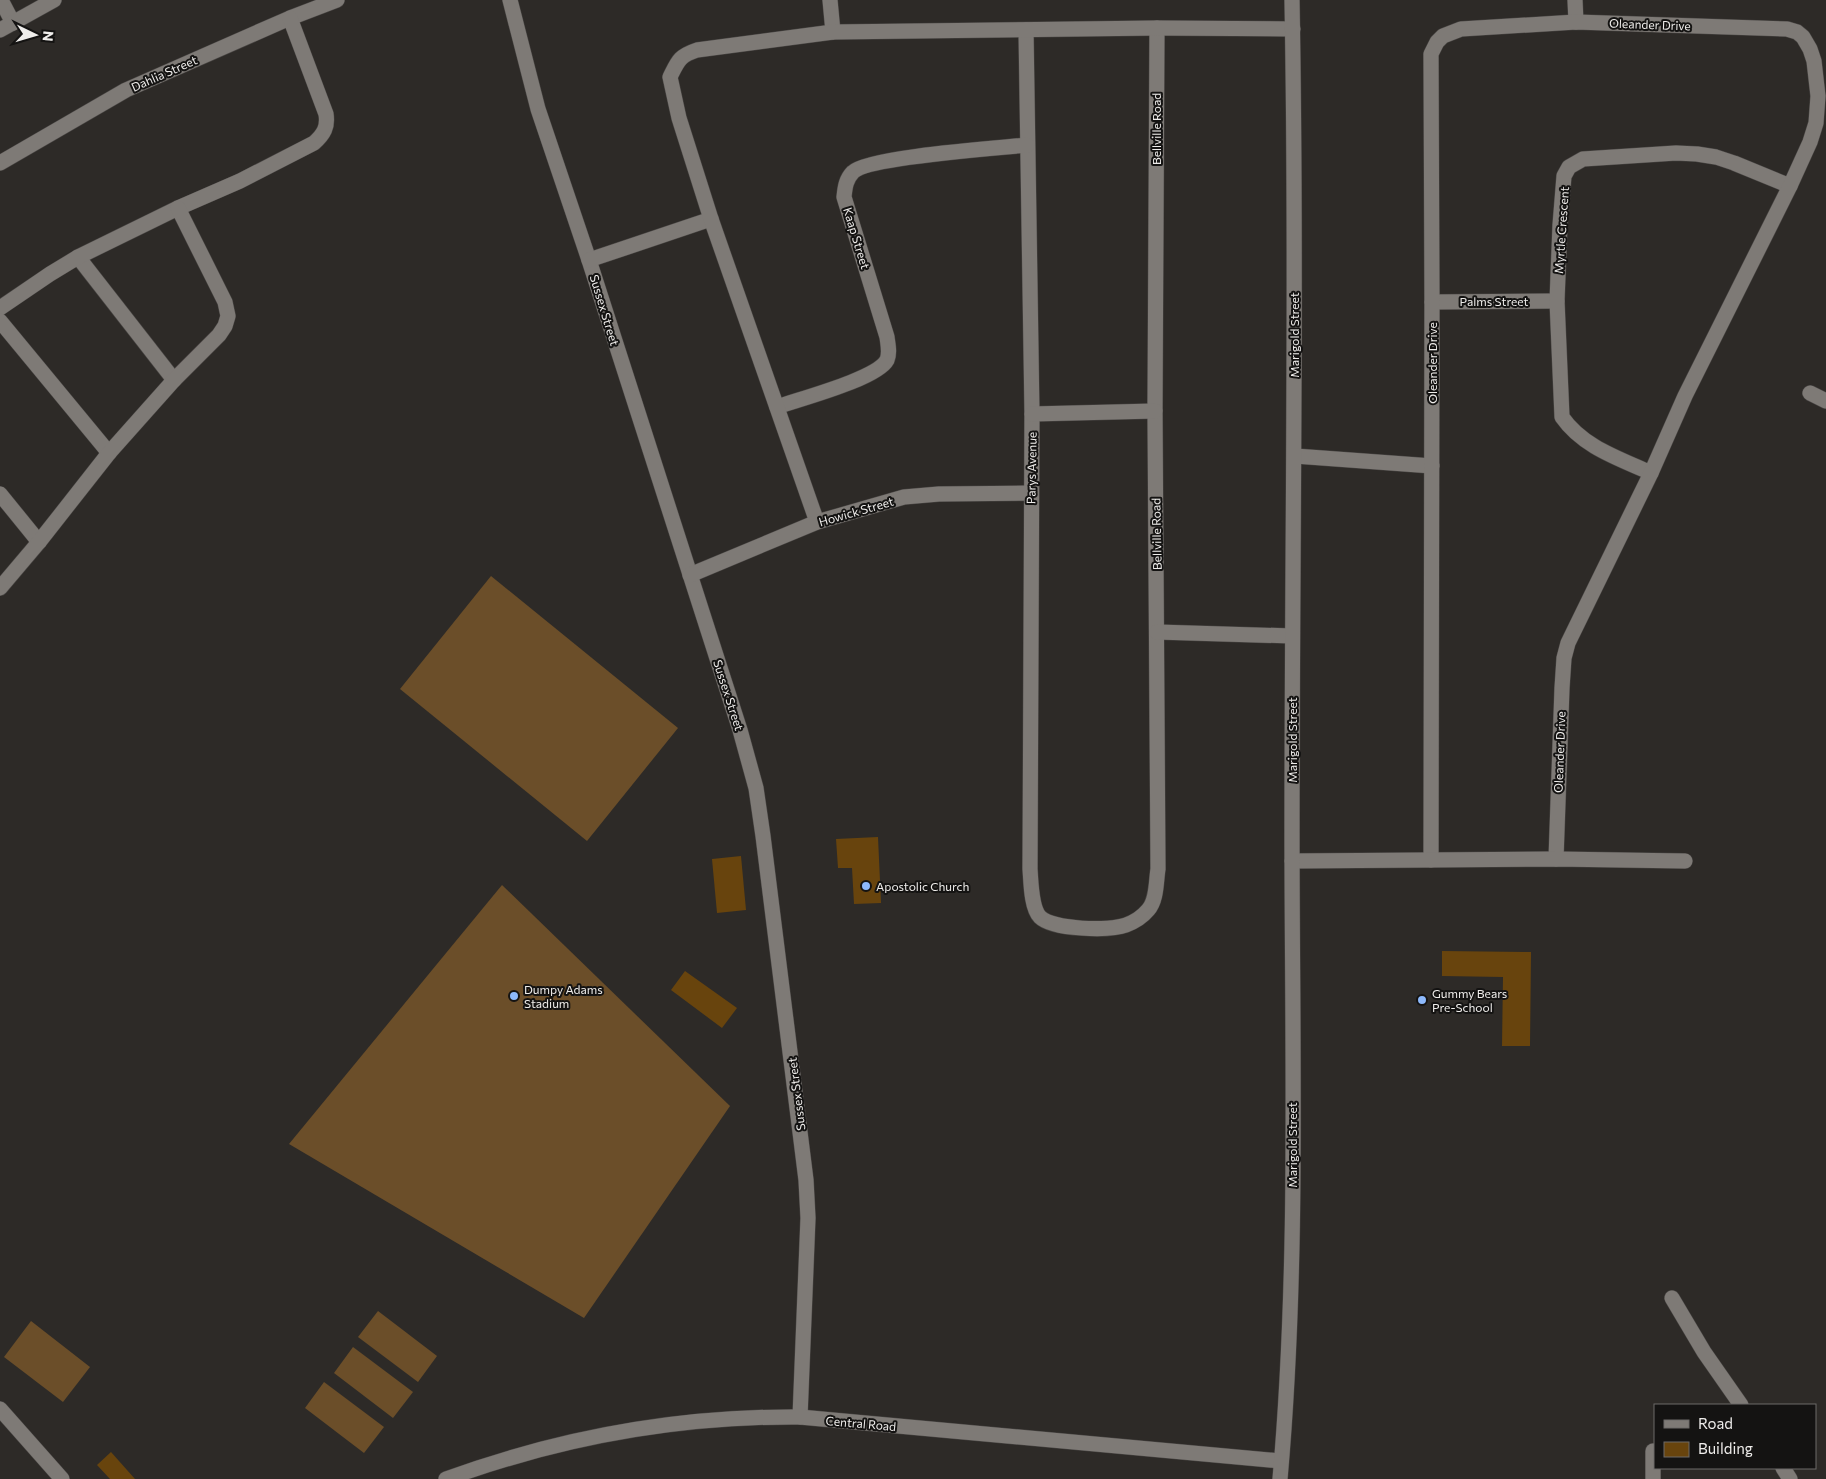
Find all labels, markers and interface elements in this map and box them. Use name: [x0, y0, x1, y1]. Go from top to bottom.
north arrow: [10, 10, 60, 60]
street label: Oleander Drive: [1609, 16, 1691, 32]
text: N: [40, 30, 57, 42]
street label: Dahlia Street: [129, 52, 199, 94]
street label: Bellville Road: [1149, 93, 1163, 165]
street label: Myrtle Crescent: [1551, 186, 1571, 274]
street label: Kaap Street: [841, 205, 873, 271]
street label: Sussex Street: [588, 273, 622, 347]
street label: Marigold Street: [1287, 292, 1301, 378]
street label: Palms Street: [1459, 294, 1529, 308]
street label: Oleander Drive: [1425, 322, 1439, 404]
street label: Parys Avenue: [1023, 432, 1039, 504]
street label: Howick Street: [817, 494, 895, 528]
street label: Bellville Road: [1148, 498, 1164, 570]
street label: Sussex Street: [711, 658, 747, 732]
street label: Marigold Street: [1285, 697, 1299, 783]
street label: Oleander Drive: [1551, 711, 1567, 793]
place label: Apostolic Church: [876, 879, 969, 893]
marker: Apostolic Church: [860, 880, 872, 892]
place label: Dumpy Adams Stadium: [524, 982, 603, 1010]
place label: Gummy Bears Pre-School: [1432, 986, 1507, 1014]
marker: Dumpy Adams Stadium: [508, 990, 520, 1002]
marker: Gummy Bears Pre-School: [1416, 994, 1428, 1006]
street label: Sussex Street: [785, 1057, 807, 1131]
street label: Marigold Street: [1285, 1102, 1299, 1188]
legend: [1654, 1404, 1816, 1469]
street label: Central Road: [825, 1413, 897, 1433]
text: Road: [1698, 1414, 1733, 1432]
text: Building: [1698, 1439, 1753, 1457]

